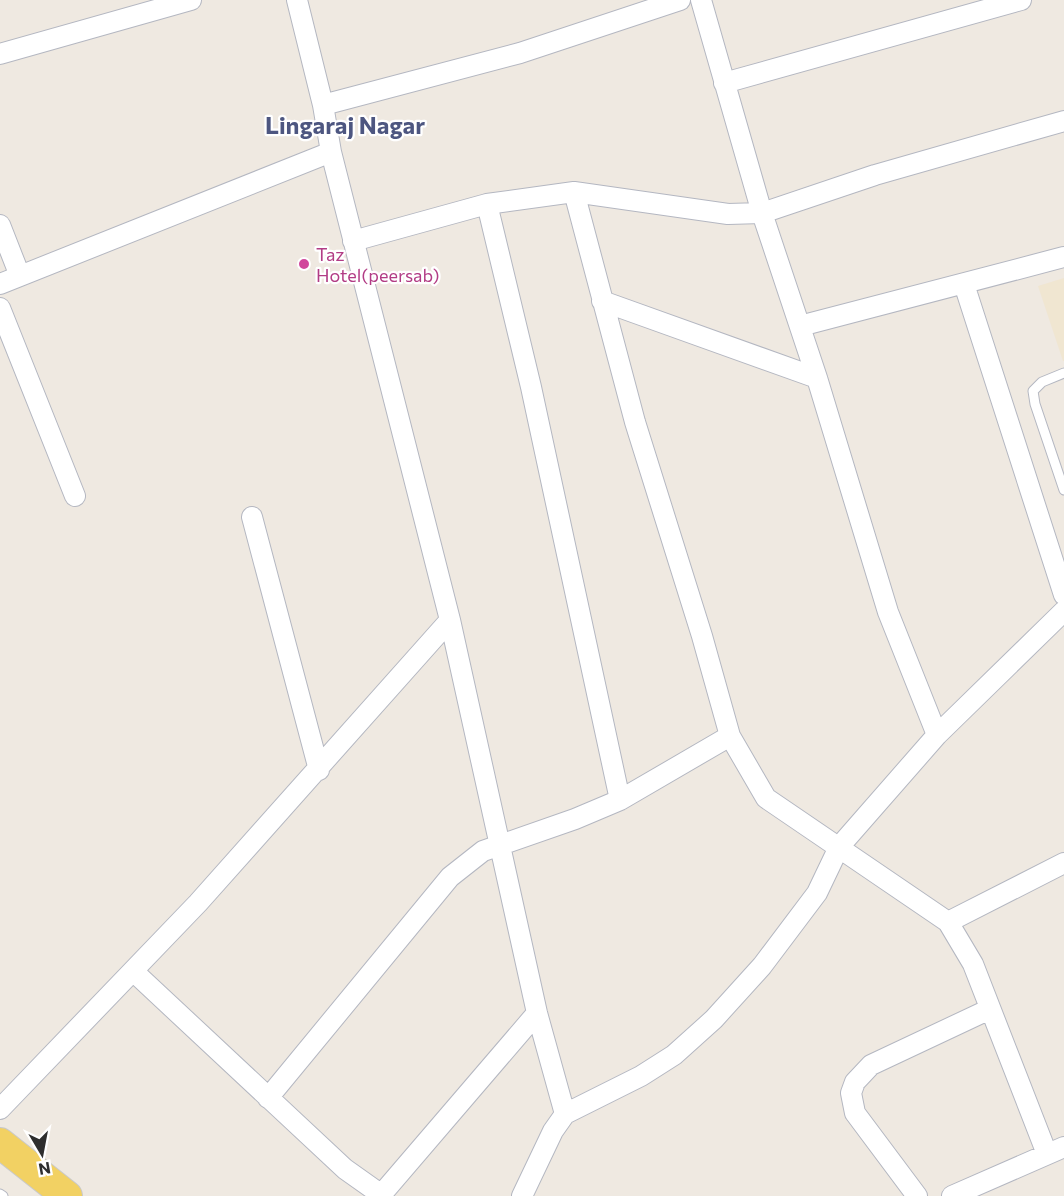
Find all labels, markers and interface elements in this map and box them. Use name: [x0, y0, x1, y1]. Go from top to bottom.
district label: Lingaraj Nagar: [265, 110, 425, 139]
place label: Taz Hotel(peersab): [316, 243, 439, 286]
marker: Taz Hotel(peersab): [297, 257, 311, 271]
north arrow: [12, 1124, 72, 1184]
text: N: [37, 1159, 52, 1180]

